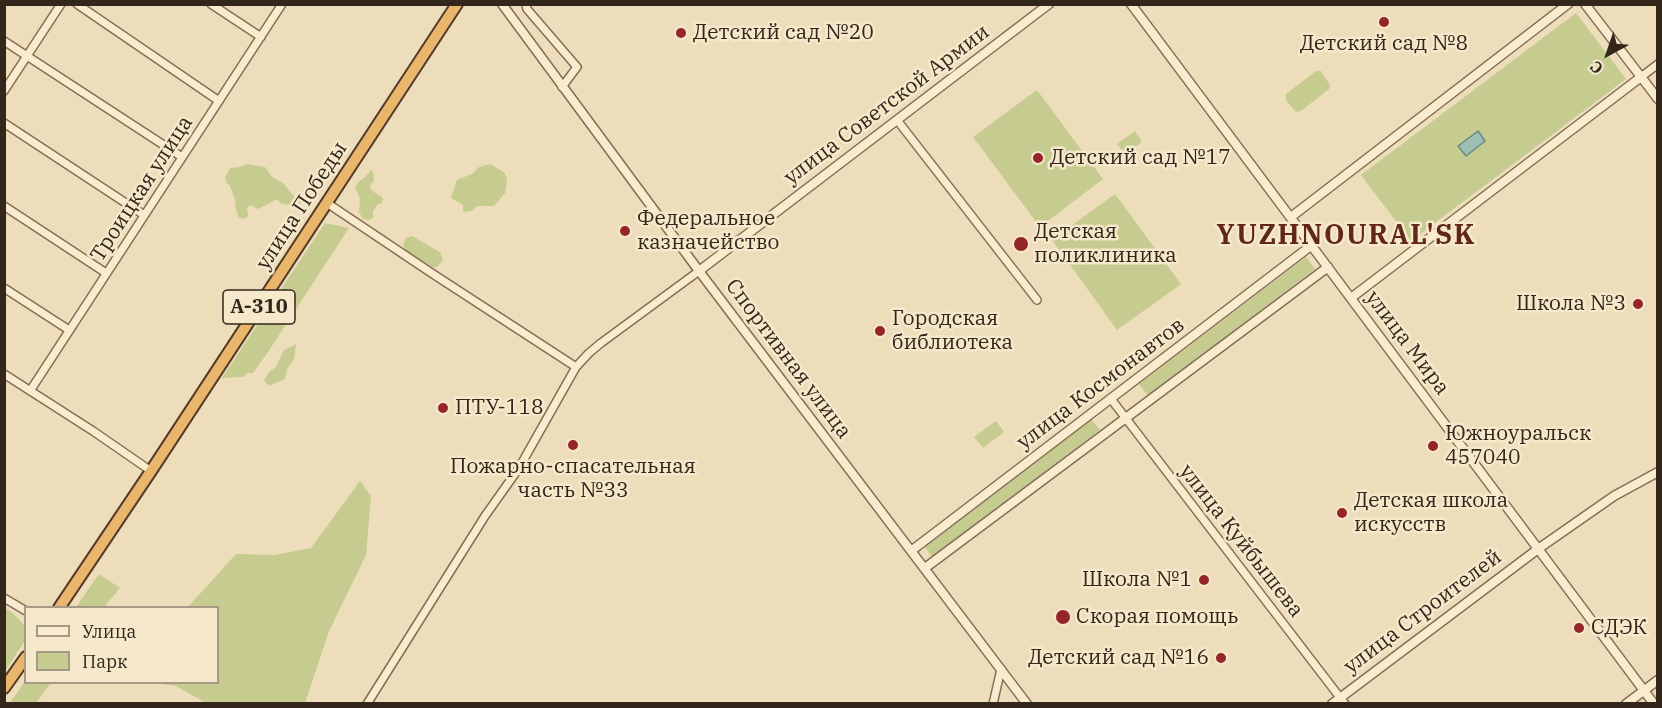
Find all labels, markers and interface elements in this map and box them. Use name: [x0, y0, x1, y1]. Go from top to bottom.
marker: Детский сад №8: [1377, 15, 1391, 29]
place label: Детский сад №20: [693, 20, 874, 46]
street label: улица Советской Армии: [779, 20, 995, 190]
north arrow: [1578, 24, 1638, 84]
marker: Детский сад №20: [674, 26, 688, 40]
place label: Детский сад №8: [1300, 31, 1468, 57]
text: С: [1586, 57, 1607, 79]
street label: Троицкая улица: [85, 111, 199, 267]
street label: улица Победы: [251, 137, 353, 275]
place label: Детский сад №17: [1050, 145, 1231, 171]
marker: Детский сад №17: [1031, 151, 1045, 165]
place label: Федеральное казначейство: [637, 206, 779, 256]
place label: Детская поликлиника: [1034, 219, 1177, 269]
district label: YUZHNOURAL'SK: [1216, 220, 1476, 252]
marker: Федеральное казначейство: [618, 224, 632, 238]
marker: Детская поликлиника: [1012, 235, 1030, 253]
street label: Спортивная улица: [720, 274, 856, 444]
street label: улица Мира: [1360, 286, 1454, 400]
road number: А-310: [223, 290, 295, 324]
place label: Школа №3: [1516, 291, 1626, 317]
marker: Школа №3: [1631, 297, 1645, 311]
place label: Городская библиотека: [892, 306, 1013, 356]
street label: улица Космонавтов: [1012, 313, 1190, 455]
marker: Городская библиотека: [873, 324, 887, 338]
place label: ПТУ-118: [455, 395, 544, 421]
marker: ПТУ-118: [436, 401, 450, 415]
place label: Южноуральск 457040: [1445, 421, 1591, 471]
marker: Пожарно-спасательная часть №33: [566, 438, 580, 452]
marker: Южноуральск 457040: [1426, 439, 1440, 453]
place label: Пожарно-спасательная часть №33: [450, 454, 696, 504]
street label: улица Куйбышева: [1173, 460, 1309, 622]
place label: Детская школа искусств: [1354, 488, 1508, 538]
marker: Детская школа искусств: [1335, 506, 1349, 520]
street label: улица Строителей: [1339, 545, 1507, 679]
place label: Школа №1: [1082, 567, 1192, 593]
marker: Школа №1: [1197, 573, 1211, 587]
place label: Скорая помощь: [1076, 604, 1238, 630]
legend: [24, 606, 219, 684]
marker: Скорая помощь: [1054, 608, 1072, 626]
place label: СДЭК: [1591, 615, 1647, 641]
text: Улица: [82, 620, 136, 643]
marker: СДЭК: [1572, 621, 1586, 635]
place label: Детский сад №16: [1028, 645, 1209, 671]
text: Парк: [82, 650, 128, 673]
marker: Детский сад №16: [1214, 651, 1228, 665]

